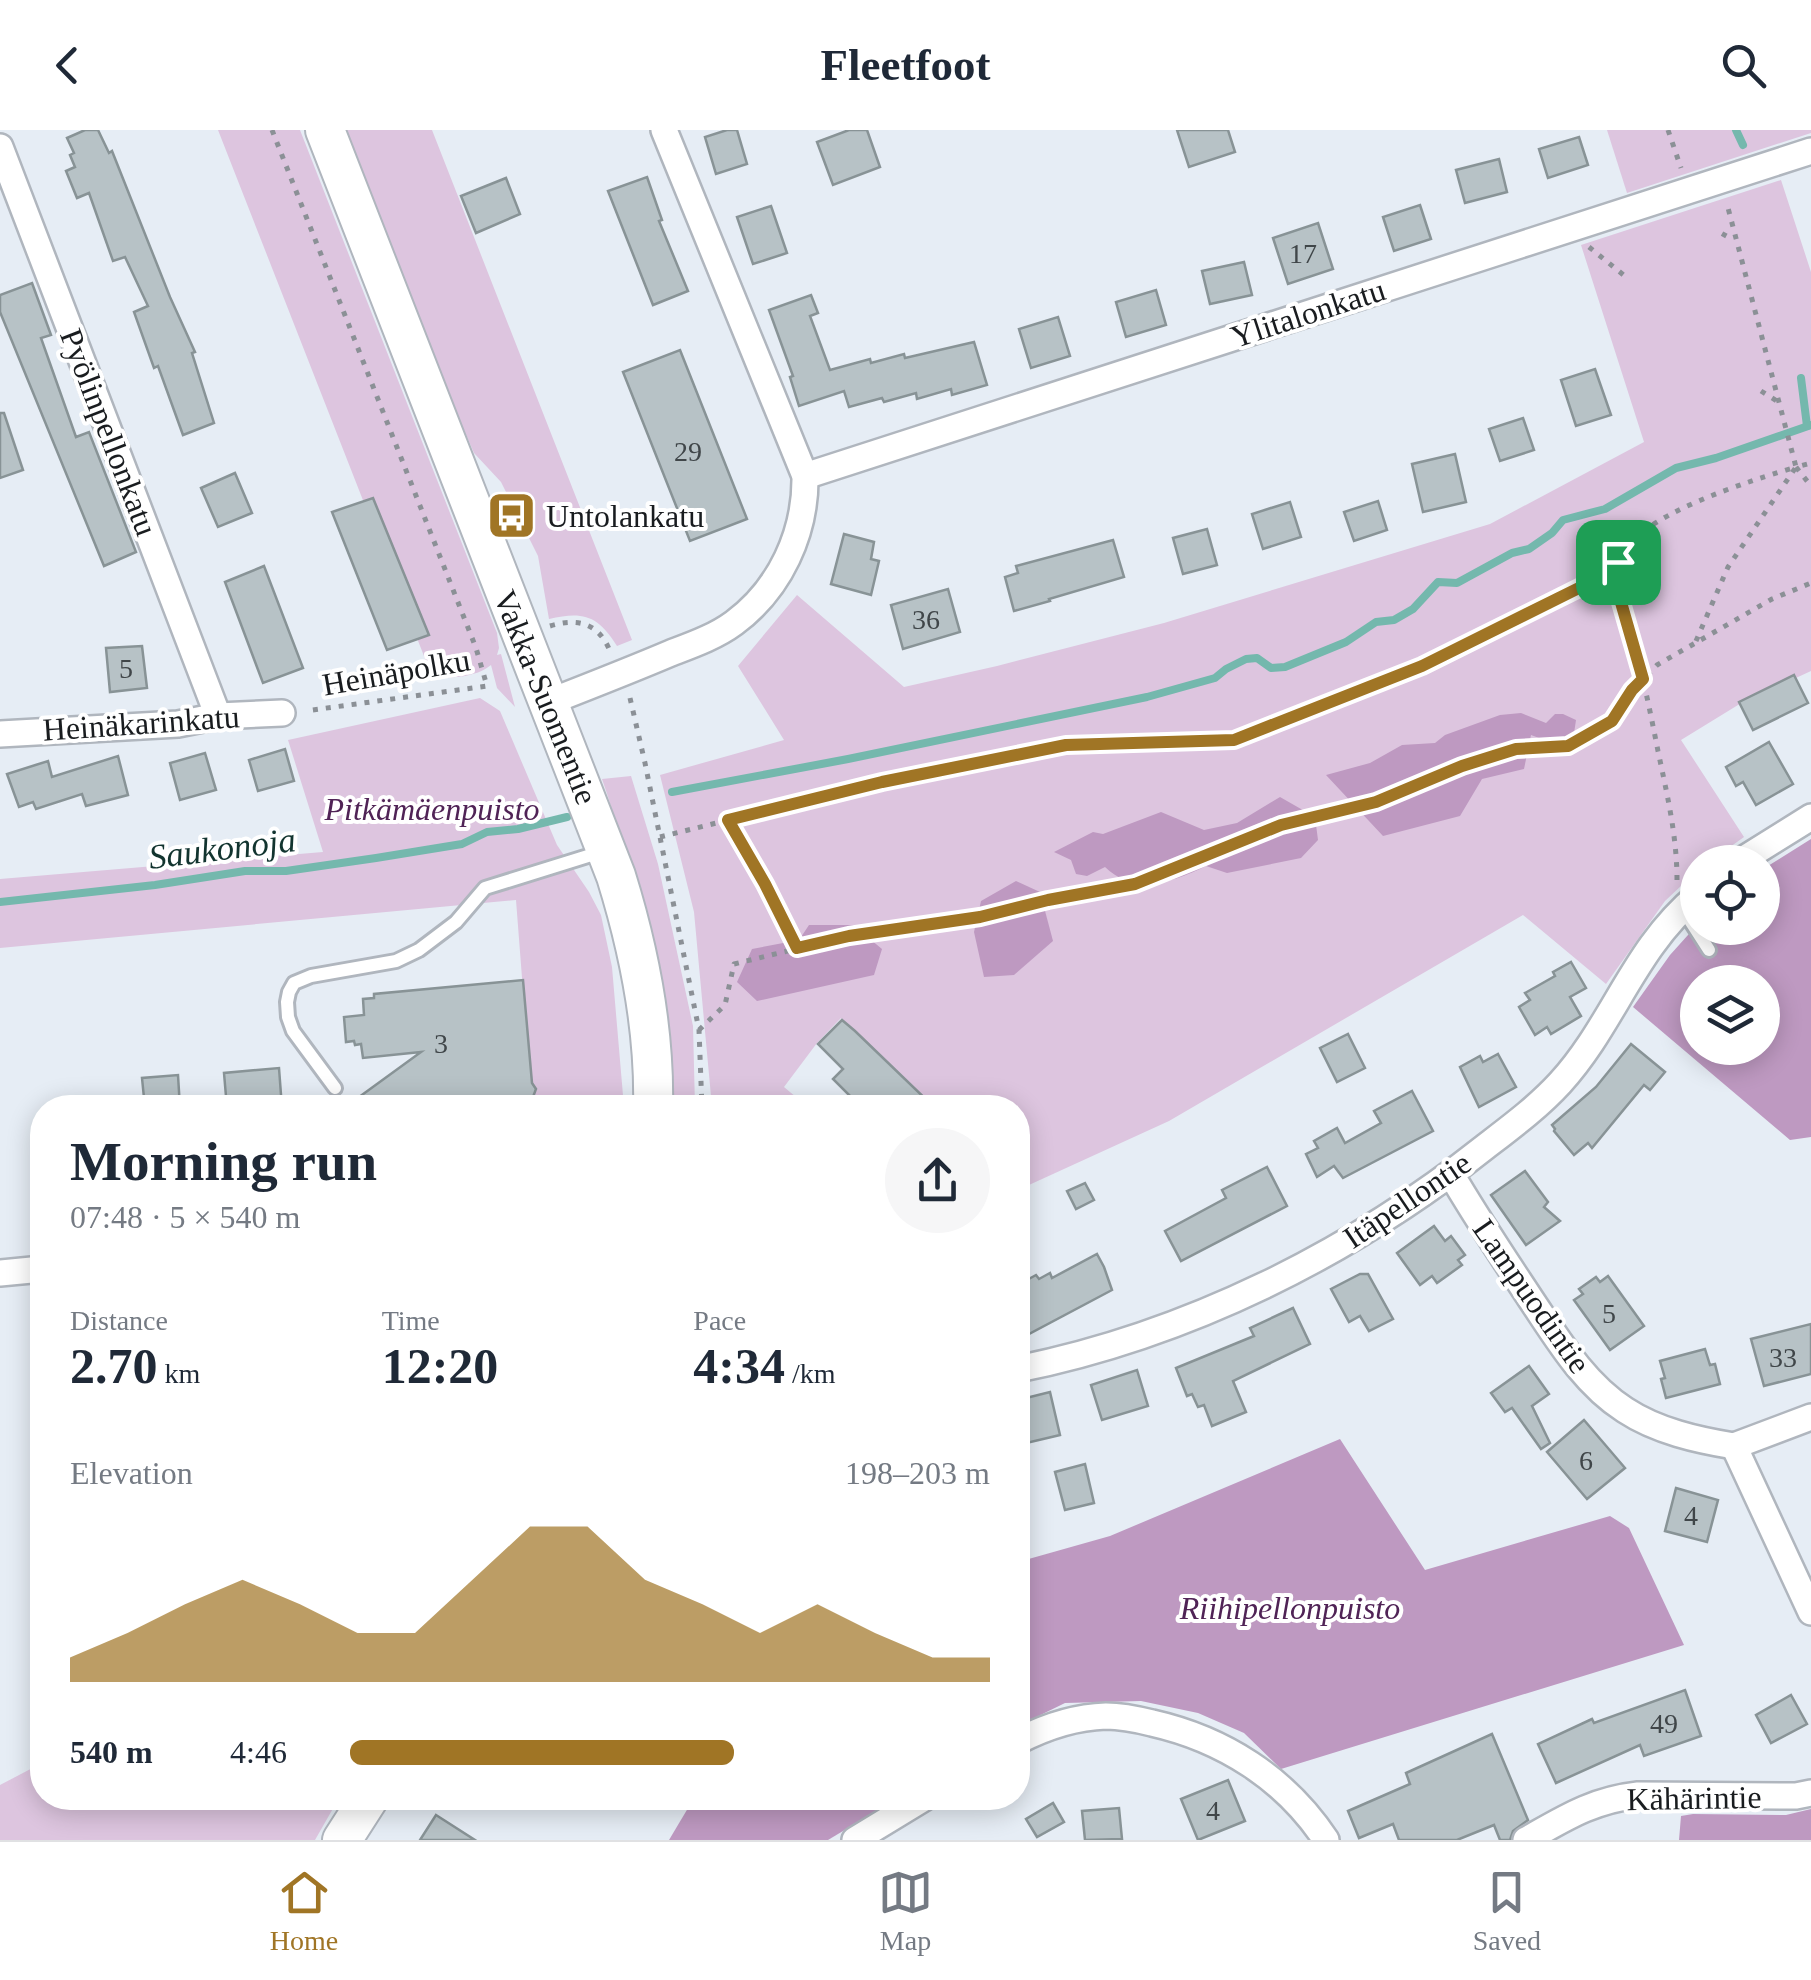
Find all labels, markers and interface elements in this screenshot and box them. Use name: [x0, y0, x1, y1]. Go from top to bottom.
icon: back: [40, 38, 95, 93]
icon: search: [1716, 38, 1771, 93]
text: Fleetfoot: [821, 40, 990, 90]
house number: 17: [1289, 238, 1317, 269]
street label: Ylitalonkatu: [1226, 271, 1390, 355]
street label: Pyölinpellonkatu: [53, 323, 165, 541]
house number: 29: [674, 436, 702, 467]
bus stop icon: Untolankatu: [485, 490, 537, 542]
place label: Untolankatu: [546, 498, 704, 534]
pin: [1576, 520, 1661, 605]
icon: arrive: [1591, 535, 1646, 590]
street label: Vakka-Suomentie: [487, 585, 605, 809]
house number: 36: [912, 604, 940, 635]
street label: Heinäpolku: [319, 641, 473, 703]
house number: 5: [119, 653, 133, 684]
street label: Heinäkarinkatu: [41, 698, 241, 748]
park label: Pitkämäenpuisto: [323, 791, 540, 827]
water label: Saukonoja: [146, 820, 298, 877]
map controls: [1680, 845, 1780, 1065]
button: locate: [1680, 845, 1780, 945]
button: layers: [1680, 965, 1780, 1065]
house number: 3: [434, 1028, 448, 1059]
button: share: [885, 1128, 990, 1233]
text: Morning run: [70, 1131, 377, 1192]
street label: Itäpellontie: [1337, 1144, 1477, 1256]
text: 07:48 · 5 × 540 m: [70, 1199, 300, 1235]
street label: Lampuodintie: [1466, 1212, 1598, 1380]
house number: 5: [1602, 1298, 1616, 1329]
text: Distance: [70, 1305, 168, 1336]
text: Time: [382, 1305, 440, 1336]
text: Pace: [693, 1305, 746, 1336]
text: 2.70: [70, 1338, 158, 1394]
text: 12:20: [382, 1338, 498, 1394]
text: 4:34: [693, 1338, 785, 1394]
house number: 33: [1769, 1342, 1797, 1373]
text: km: [158, 1358, 200, 1389]
text: /km: [785, 1358, 836, 1389]
house number: 6: [1579, 1445, 1593, 1476]
text: Elevation: [70, 1455, 193, 1491]
text: 198–203 m: [845, 1455, 990, 1491]
house number: 4: [1684, 1500, 1698, 1531]
park label: Riihipellonpuisto: [1179, 1590, 1400, 1626]
house number: 49: [1650, 1708, 1678, 1739]
text: 540 m: [70, 1734, 153, 1770]
text: 4:46: [230, 1734, 287, 1770]
street label: Kähärintie: [1626, 1779, 1762, 1817]
house number: 4: [1206, 1795, 1220, 1826]
tab: Home: [270, 1865, 338, 1957]
tab: Map: [878, 1865, 933, 1957]
tab: Saved: [1473, 1865, 1541, 1957]

